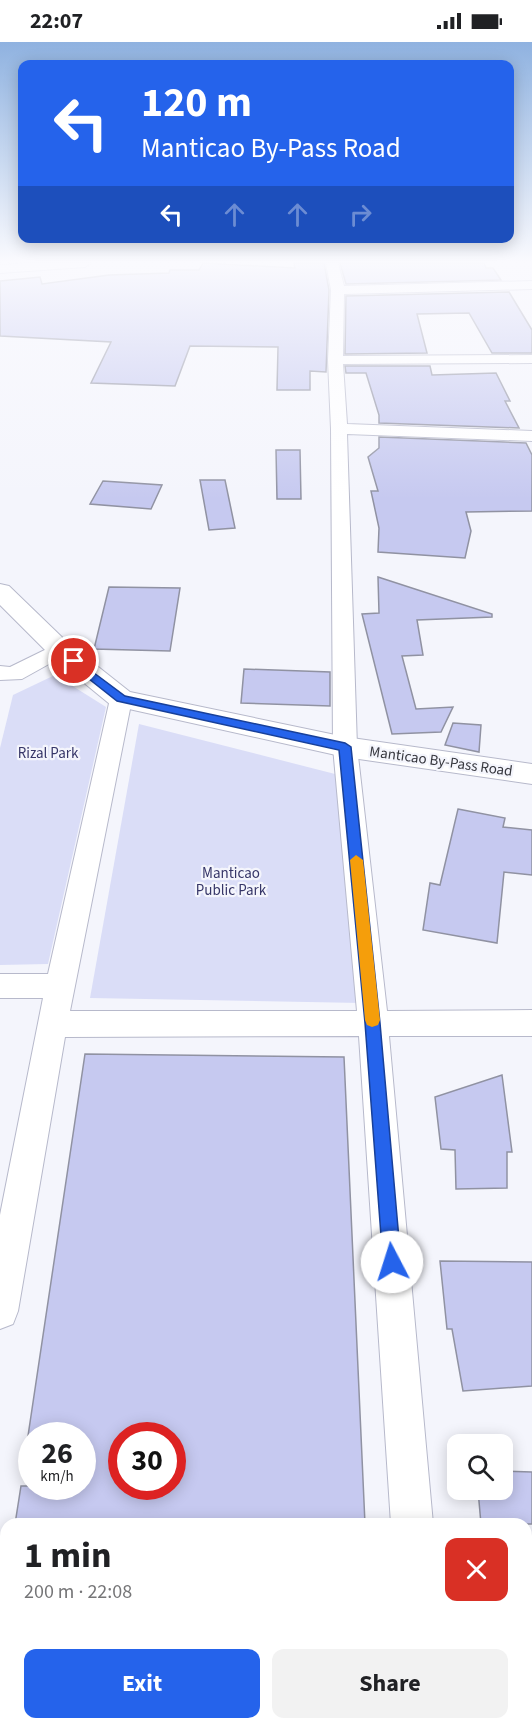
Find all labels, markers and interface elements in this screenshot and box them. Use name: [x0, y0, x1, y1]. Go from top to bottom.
text: 22:07: [30, 5, 83, 37]
text: 120 m: [141, 73, 252, 133]
icon: left: [42, 84, 120, 162]
text: Manticao By-Pass Road: [141, 129, 401, 168]
icon: left: [155, 198, 188, 231]
icon: ahead: [218, 198, 251, 231]
icon: ahead: [281, 198, 314, 231]
icon: right: [344, 198, 377, 231]
pin: [48, 635, 99, 686]
icon: arrive: [57, 644, 90, 677]
street label: Manticao By-Pass Road: [368, 741, 514, 782]
park label: Rizal Park: [18, 743, 79, 764]
park label: Manticao Public Park: [196, 863, 267, 901]
position arrow: [360, 1230, 424, 1294]
speed limit sign: 30: [108, 1422, 186, 1500]
text: 26: [41, 1432, 73, 1475]
map controls: [447, 1434, 513, 1500]
button: search: [447, 1434, 513, 1500]
text: km/h: [40, 1466, 74, 1487]
text: 1 min: [24, 1530, 112, 1581]
button: close: [445, 1538, 508, 1601]
text: 200 m · 22:08: [24, 1578, 132, 1606]
button: Exit: [24, 1649, 260, 1718]
button: Share: [272, 1649, 508, 1718]

